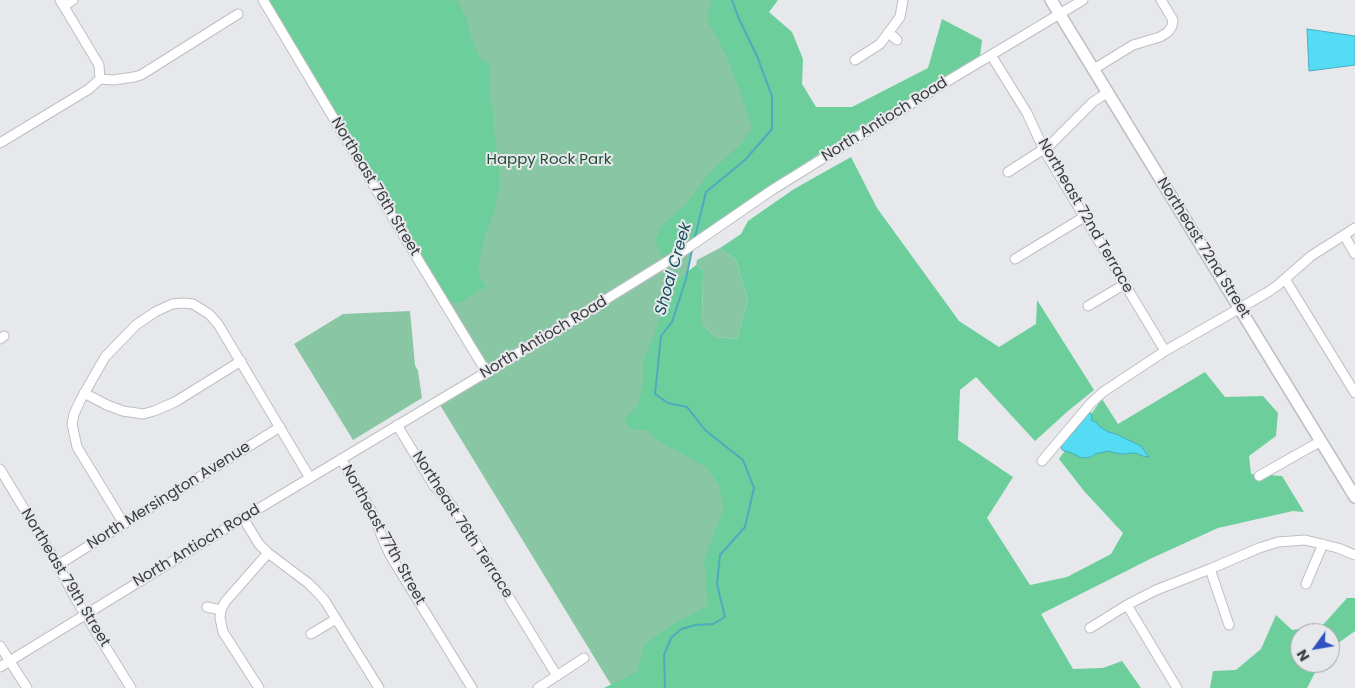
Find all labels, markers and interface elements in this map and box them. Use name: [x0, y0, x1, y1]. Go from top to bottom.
street label: North Antioch Road: [819, 74, 951, 166]
street label: Northeast 76th Street: [327, 115, 423, 259]
street label: Northeast 72nd Terrace: [1033, 136, 1137, 296]
park label: Happy Rock Park: [487, 151, 611, 169]
street label: Northeast 72nd Street: [1152, 175, 1254, 321]
water label: Shoal Creek: [652, 220, 696, 318]
street label: North Antioch Road: [477, 293, 611, 383]
street label: North Mersington Avenue: [84, 438, 254, 554]
street label: Northeast 76th Terrace: [408, 448, 516, 602]
street label: Northeast 77th Street: [337, 462, 429, 608]
street label: North Antioch Road: [130, 501, 264, 591]
street label: Northeast 79th Street: [17, 506, 113, 650]
north arrow: [1290, 623, 1340, 673]
text: N: [1292, 646, 1314, 665]

